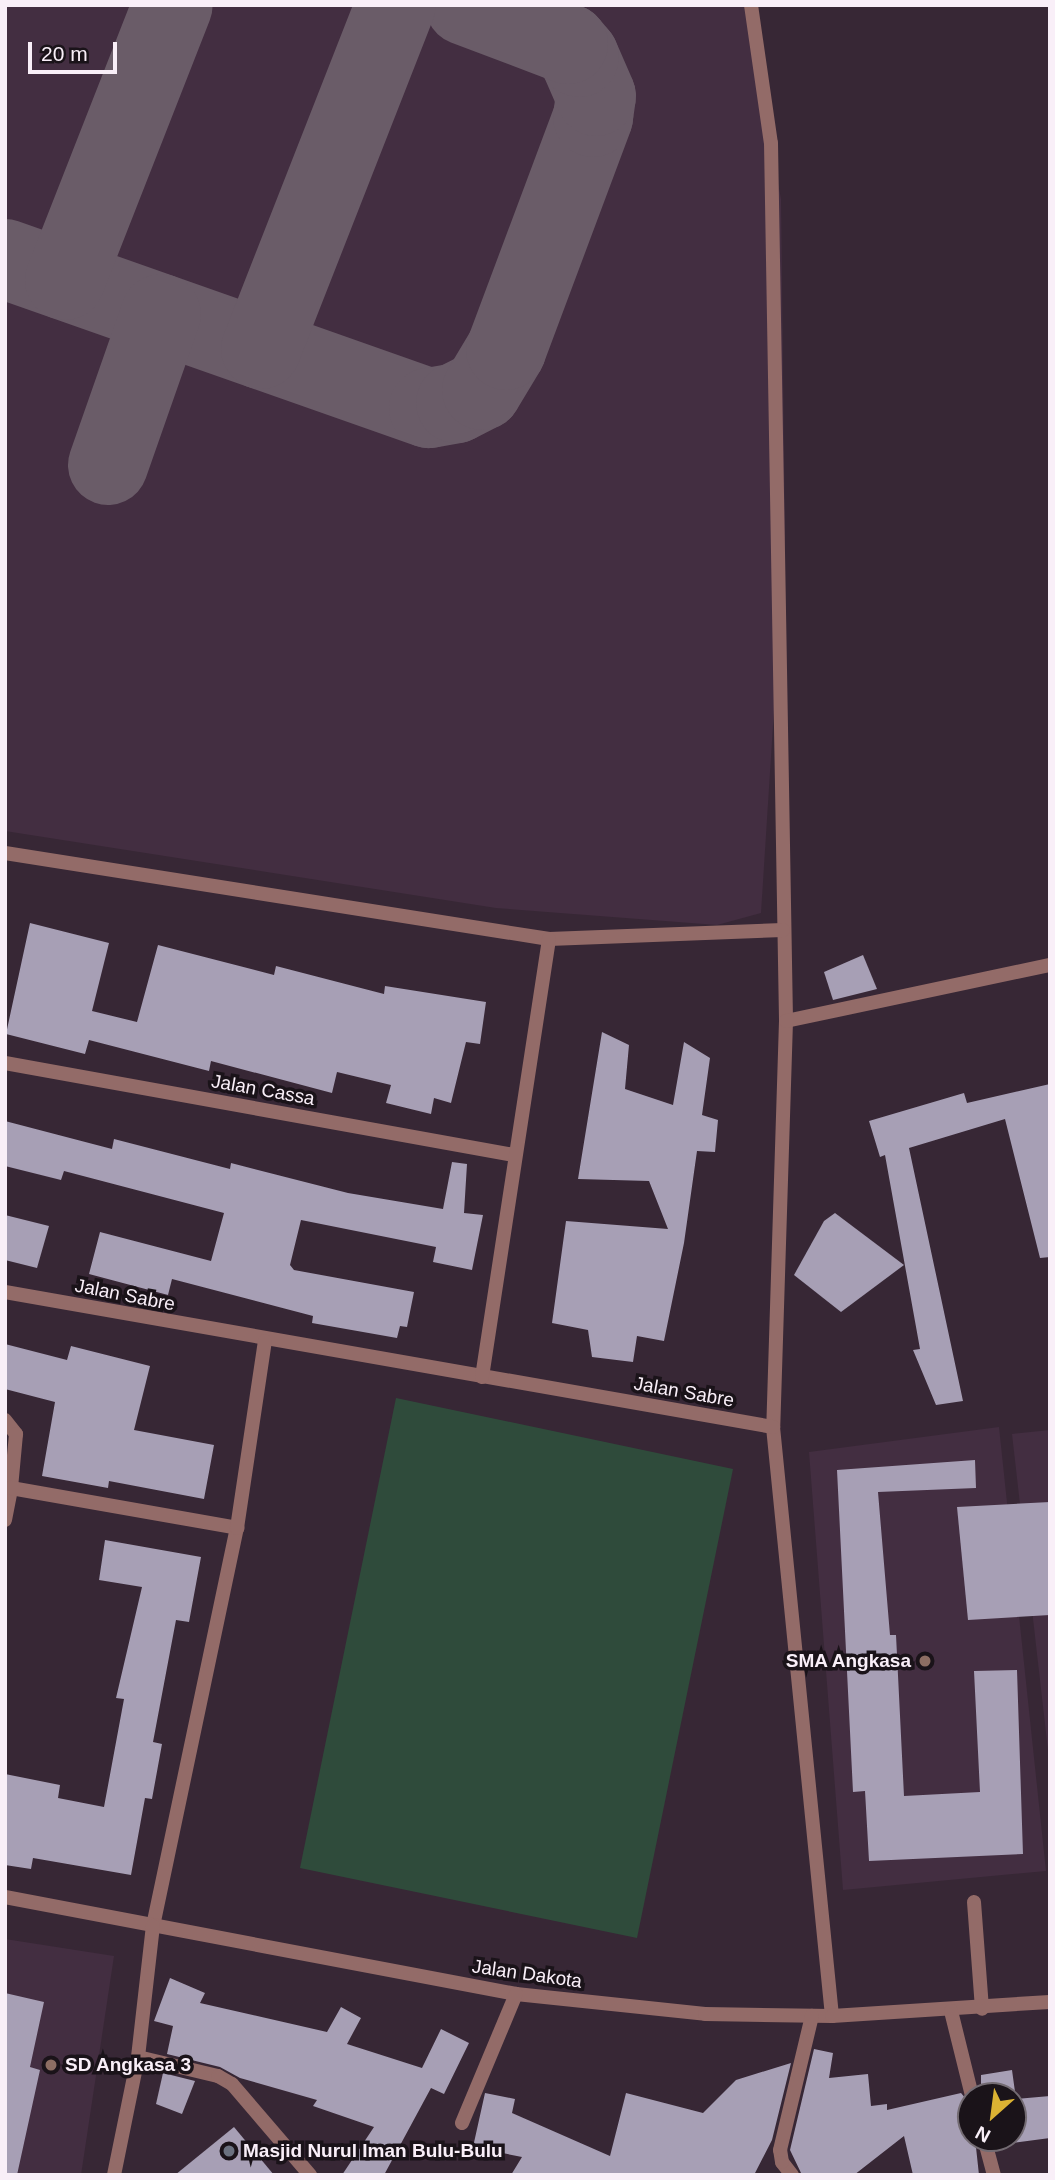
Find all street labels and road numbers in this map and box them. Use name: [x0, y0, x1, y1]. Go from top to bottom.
street label: Jalan Cassa: [210, 1070, 316, 1110]
street label: Jalan Sabre: [73, 1274, 177, 1316]
street label: Jalan Sabre: [632, 1372, 736, 1412]
street label: Jalan Dakota: [471, 1955, 583, 1993]

